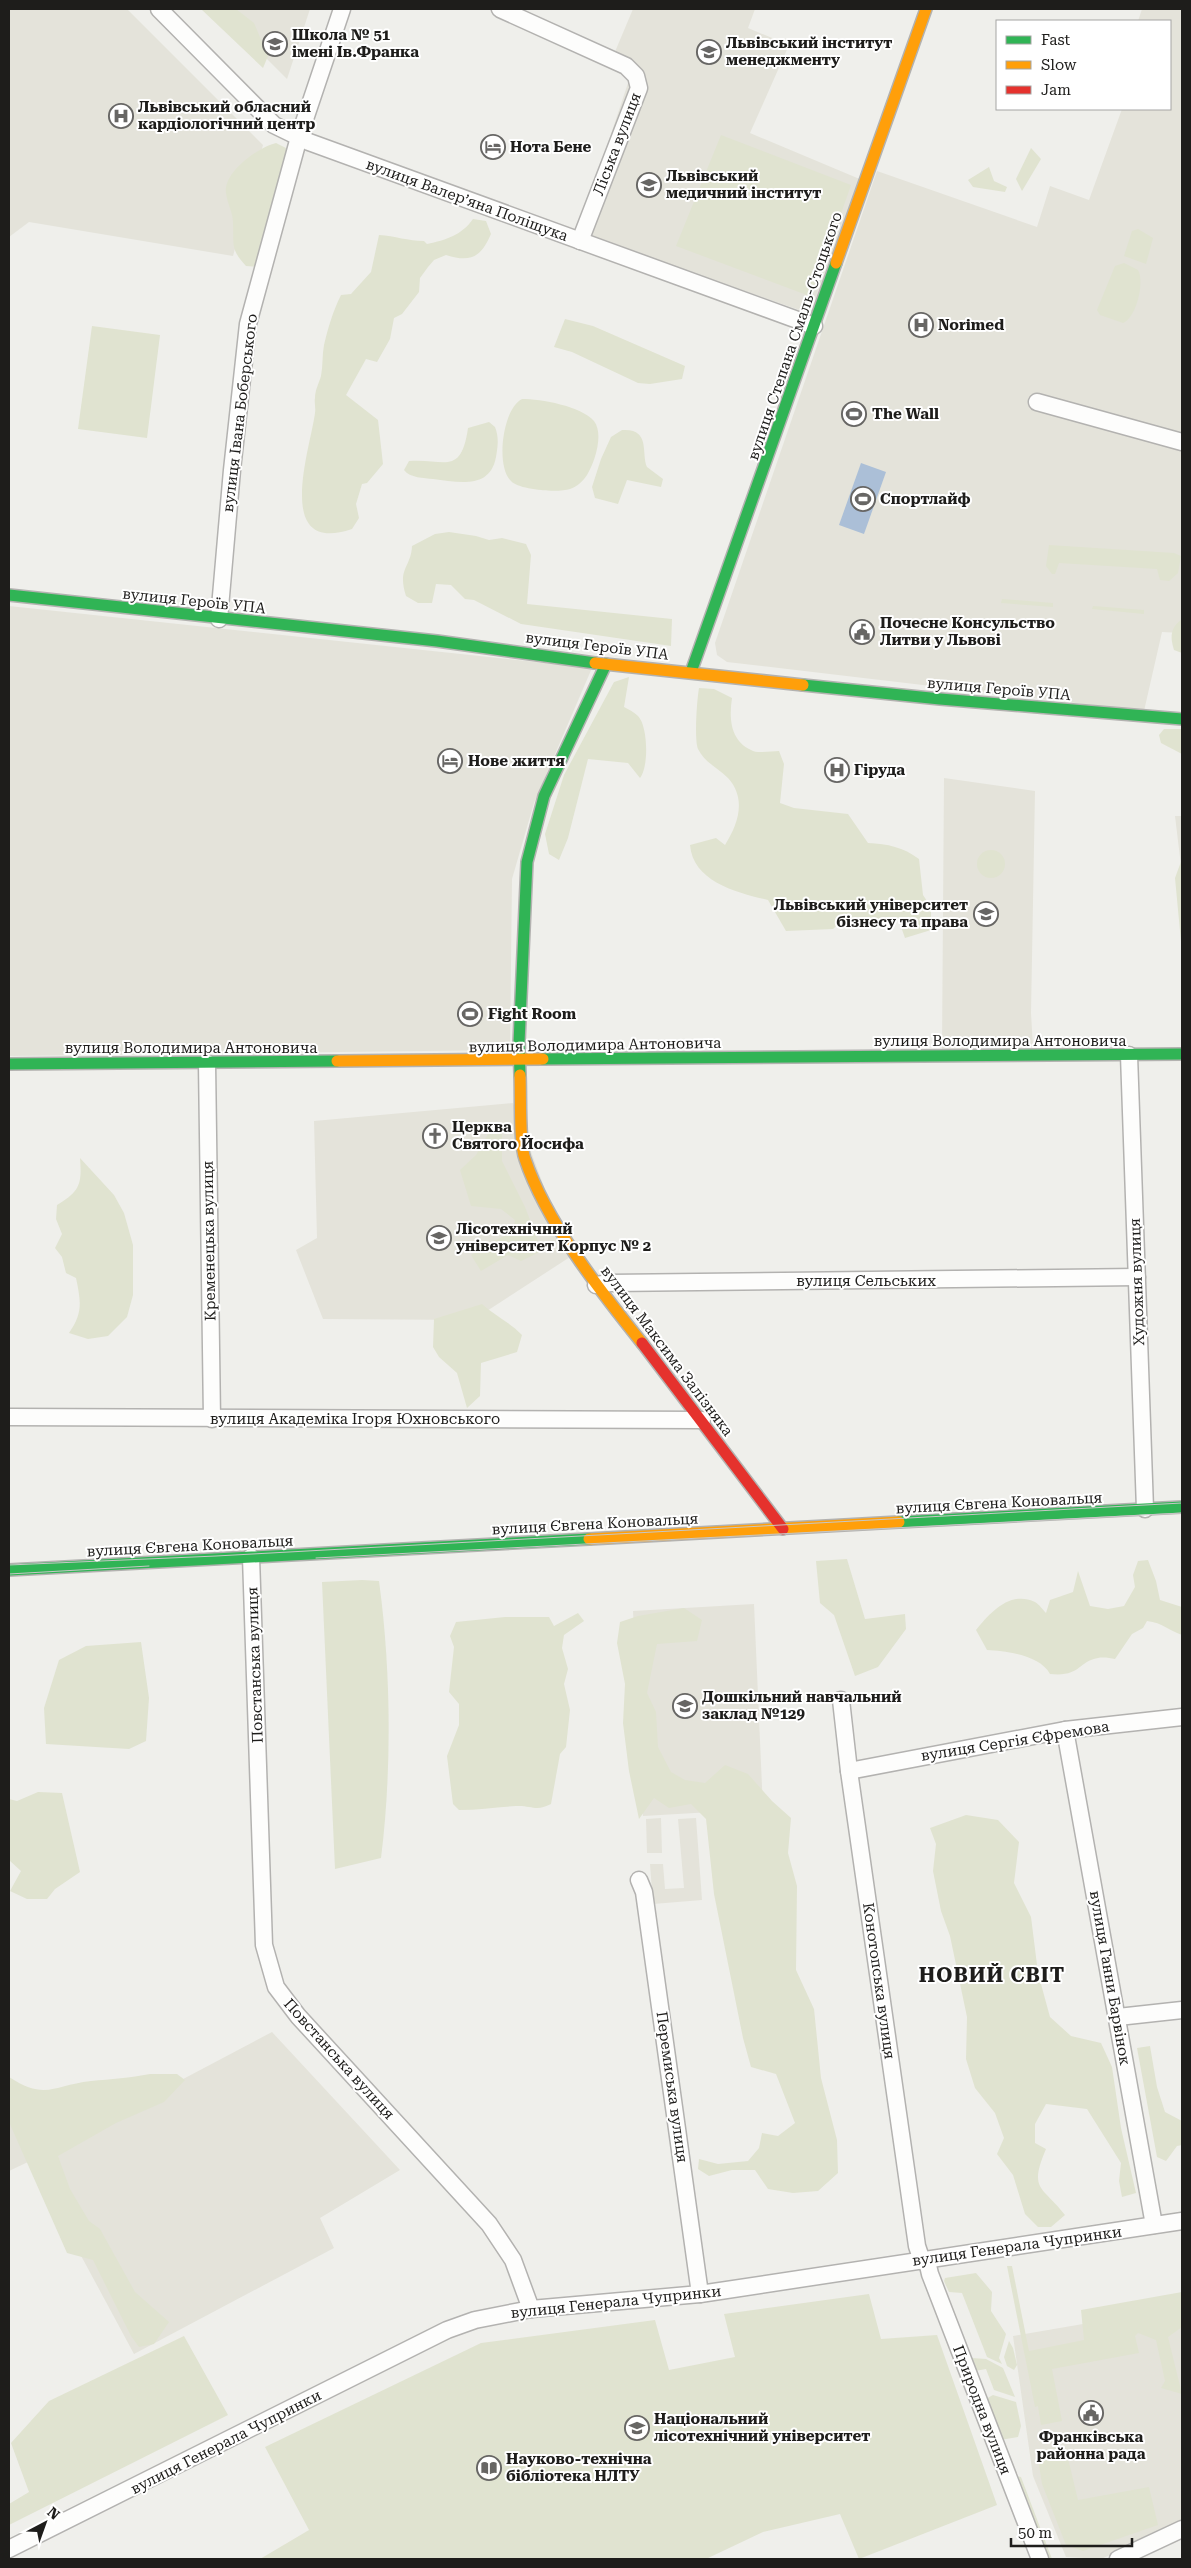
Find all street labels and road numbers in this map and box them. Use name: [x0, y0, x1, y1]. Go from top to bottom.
street label: Ліська вулиця: [589, 90, 645, 198]
street label: вулиця Валерʼяна Поліщука: [364, 155, 570, 245]
street label: вулиця Степана Смаль-Стоцького: [744, 209, 846, 463]
street label: вулиця Івана Боберського: [219, 313, 261, 513]
street label: вулиця Героїв УПА: [121, 585, 267, 618]
street label: вулиця Героїв УПА: [524, 628, 670, 664]
street label: вулиця Героїв УПА: [927, 674, 1072, 704]
street label: вулиця Володимира Антоновича: [874, 1032, 1126, 1050]
street label: вулиця Володимира Антоновича: [469, 1034, 721, 1056]
street label: вулиця Володимира Антоновича: [65, 1039, 317, 1057]
street label: Кременецька вулиця: [199, 1161, 219, 1321]
street label: Художня вулиця: [1126, 1218, 1148, 1346]
street label: вулиця Максима Залізняка: [597, 1262, 737, 1440]
street label: вулиця Сельських: [796, 1272, 936, 1290]
street label: вулиця Академіка Ігоря Юхновського: [210, 1410, 500, 1428]
street label: вулиця Євгена Коновальця: [895, 1489, 1103, 1517]
street label: вулиця Євгена Коновальця: [491, 1510, 699, 1538]
street label: вулиця Євгена Коновальця: [86, 1532, 294, 1560]
street label: Повстанська вулиця: [243, 1587, 267, 1743]
street label: вулиця Сергія Єфремова: [920, 1717, 1110, 1765]
street label: вулиця Ганни Барвінок: [1086, 1889, 1134, 2067]
street label: Конотопська вулиця: [859, 1902, 899, 2060]
street label: Повстанська вулиця: [280, 1995, 398, 2123]
street label: Перемиська вулиця: [652, 2010, 692, 2164]
street label: вулиця Генерала Чупринки: [911, 2222, 1123, 2270]
street label: вулиця Генерала Чупринки: [510, 2282, 722, 2322]
street label: Природна вулиця: [949, 2343, 1015, 2477]
street label: вулиця Генерала Чупринки: [128, 2386, 324, 2498]

